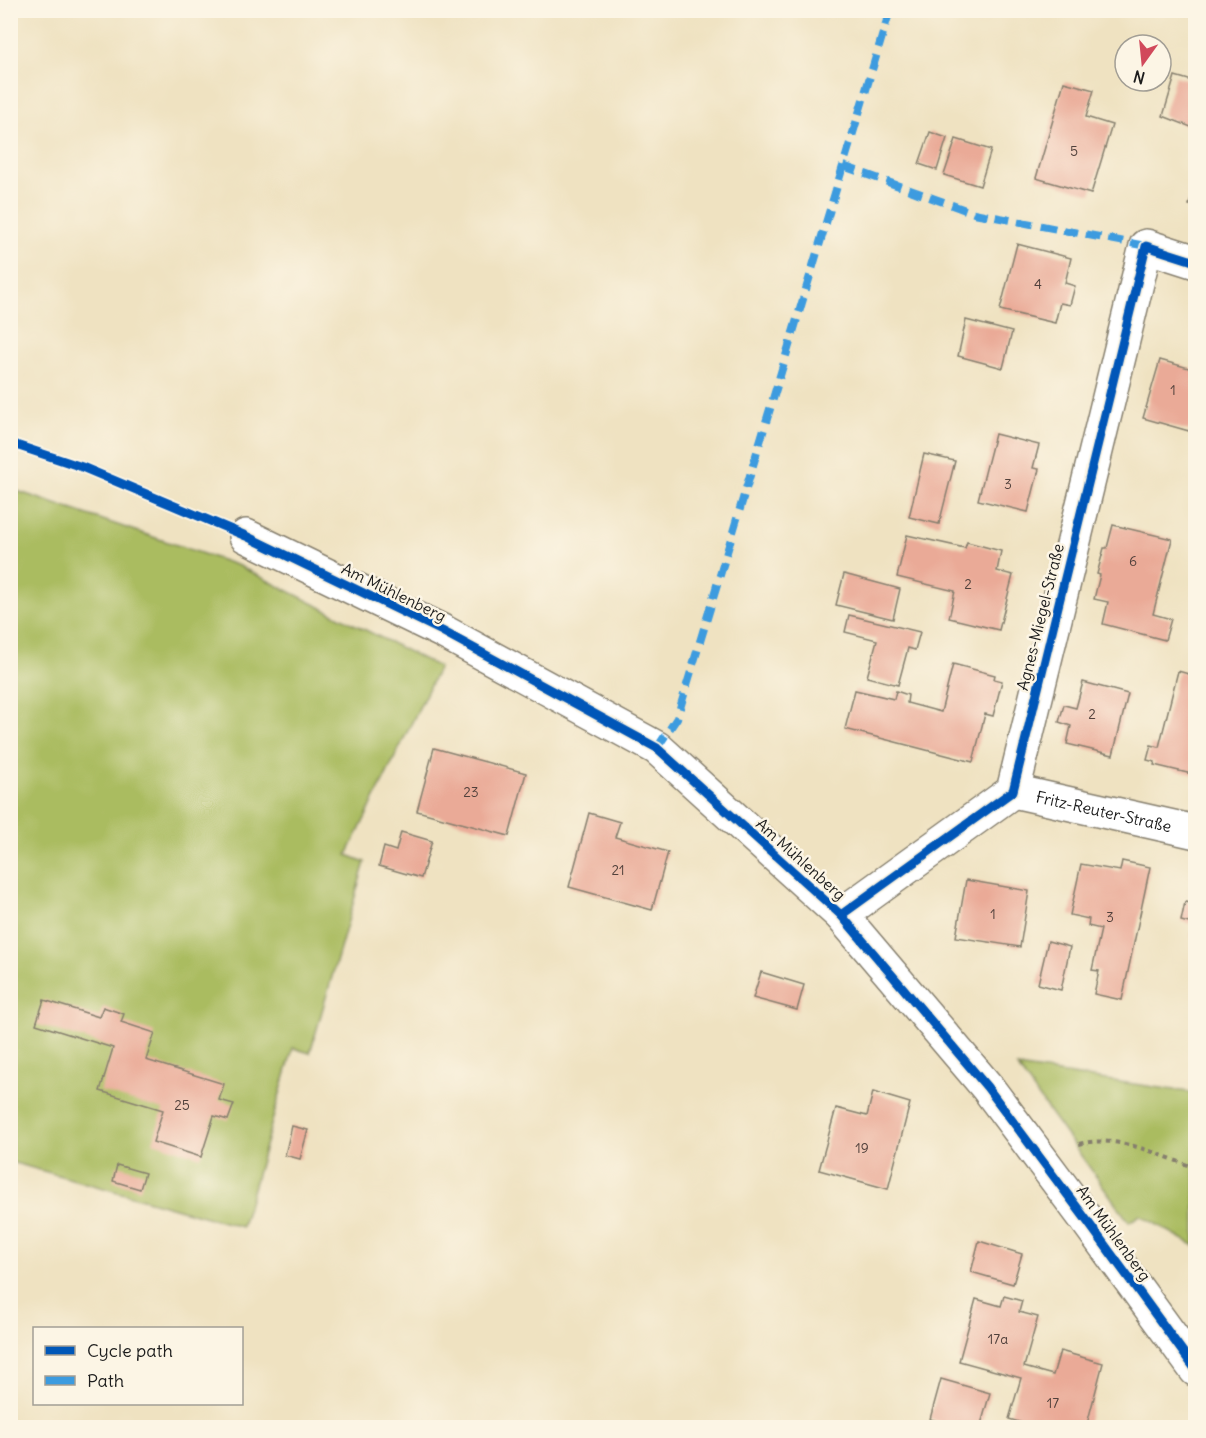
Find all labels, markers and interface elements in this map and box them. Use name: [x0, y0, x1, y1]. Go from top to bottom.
north arrow: [1113, 33, 1173, 93]
text: N: [1131, 66, 1147, 89]
house number: 5: [1070, 142, 1078, 160]
house number: 4: [1034, 275, 1042, 293]
house number: 1: [1170, 381, 1176, 399]
house number: 3: [1004, 475, 1012, 493]
street label: Agnes-Miegel-Straße: [1012, 542, 1068, 692]
house number: 6: [1129, 552, 1137, 570]
street label: Am Mühlenberg: [338, 558, 450, 626]
house number: 2: [964, 575, 972, 593]
house number: 2: [1088, 705, 1096, 723]
house number: 23: [463, 783, 479, 801]
street label: Fritz-Reuter-Straße: [1034, 786, 1173, 836]
street label: Am Mühlenberg: [752, 814, 850, 904]
house number: 21: [611, 861, 625, 879]
house number: 1: [990, 905, 996, 923]
house number: 3: [1106, 908, 1114, 926]
house number: 25: [174, 1096, 190, 1114]
house number: 19: [855, 1139, 869, 1157]
street label: Am Mühlenberg: [1072, 1181, 1156, 1285]
legend: [33, 1327, 243, 1405]
house number: 17a: [988, 1330, 1008, 1348]
text: Cycle path: [87, 1339, 173, 1362]
text: Path: [87, 1369, 124, 1392]
house number: 17: [1047, 1394, 1059, 1412]

